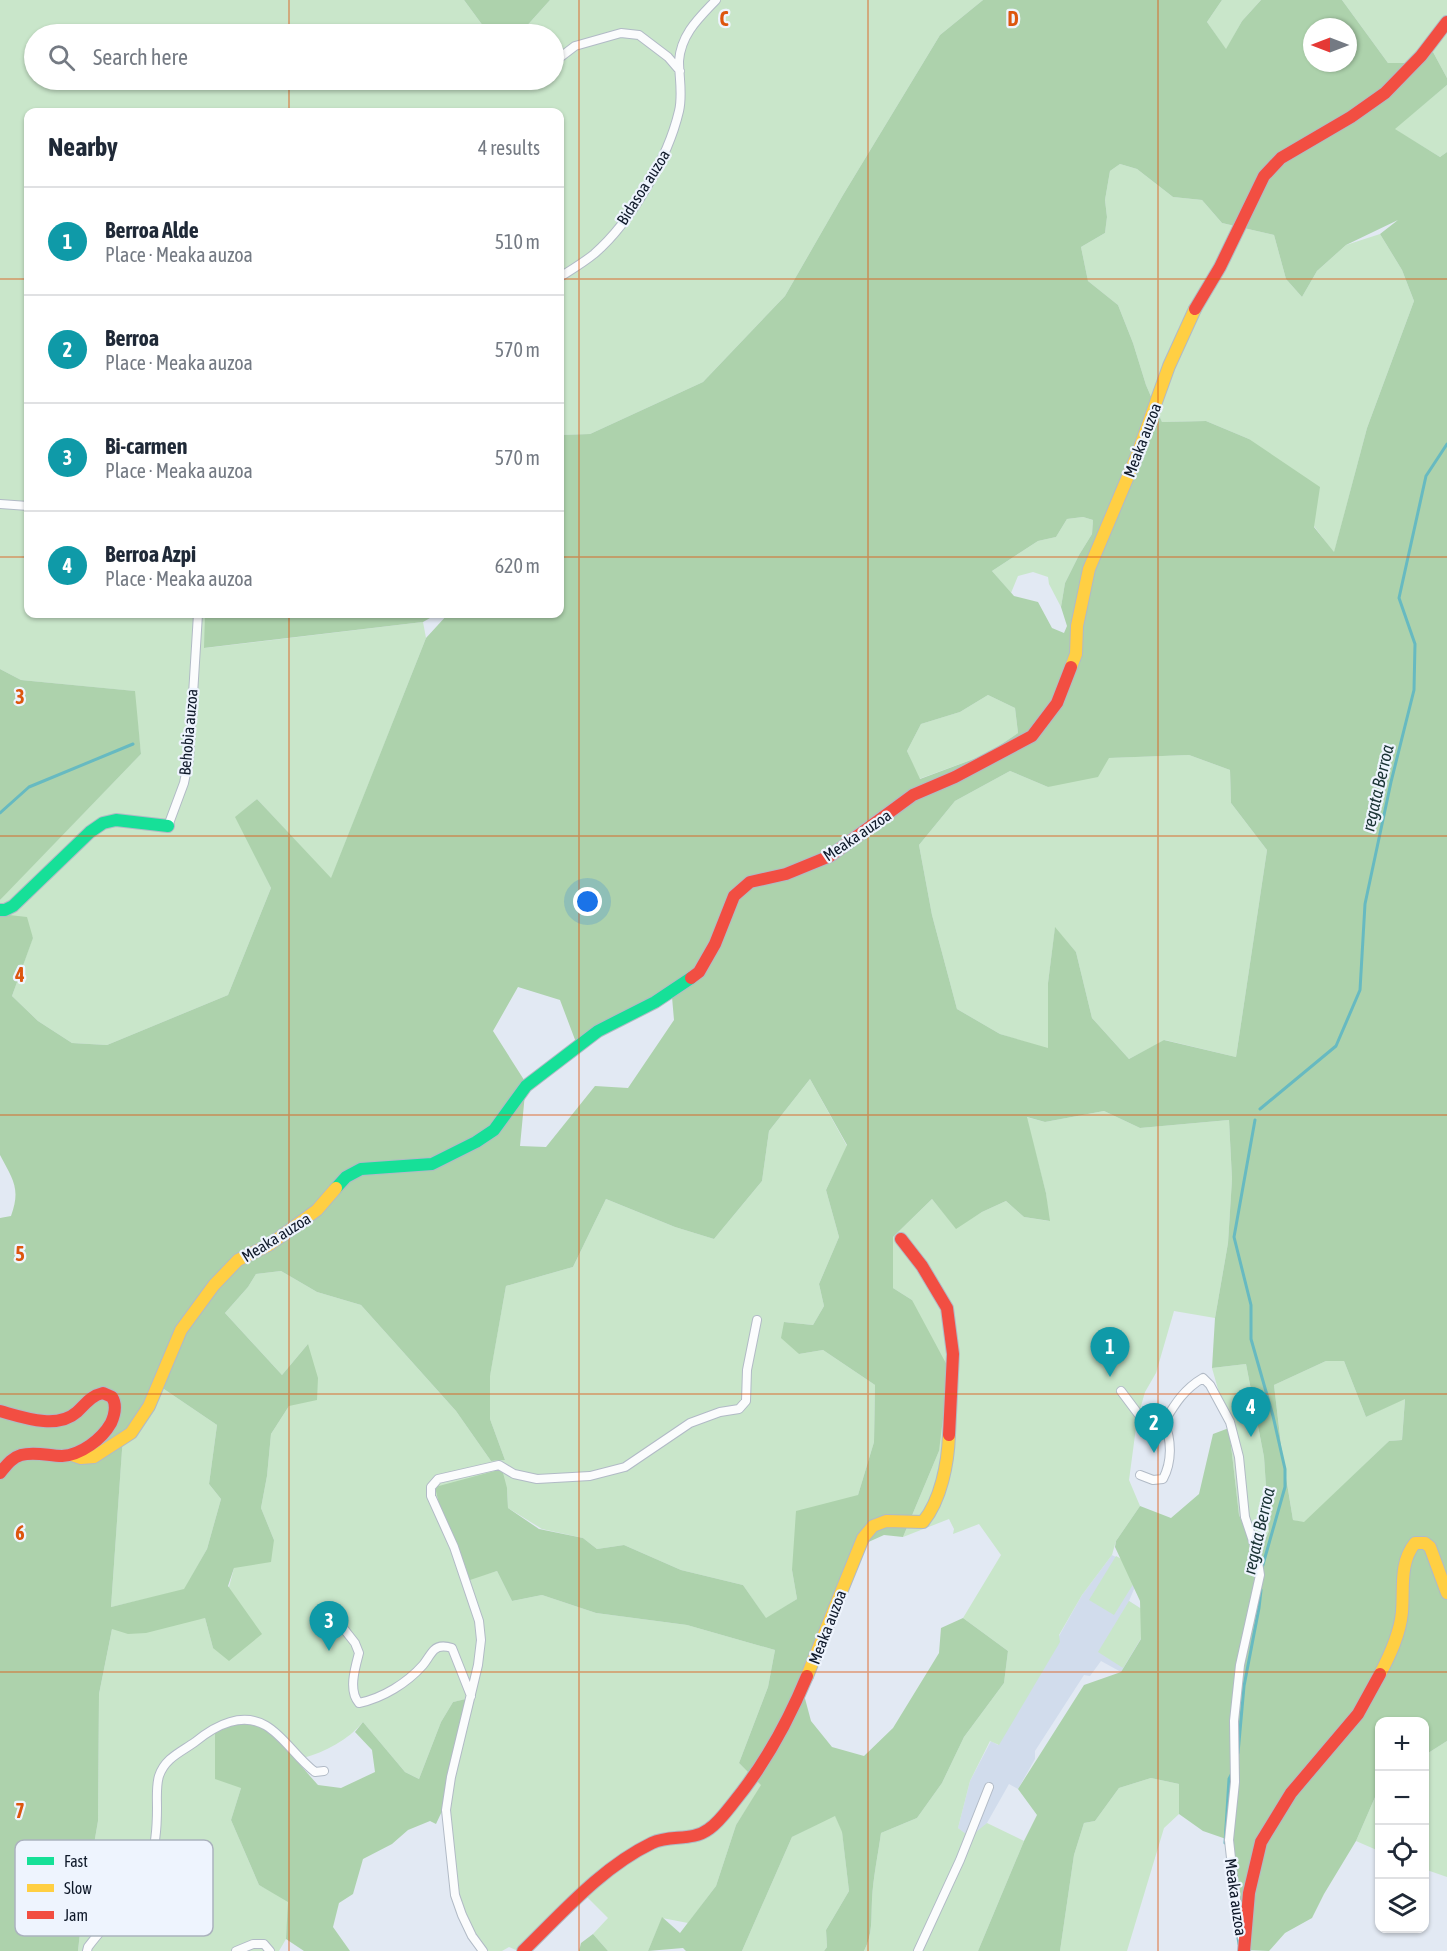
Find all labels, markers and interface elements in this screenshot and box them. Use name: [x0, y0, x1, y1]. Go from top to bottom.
text: C: [720, 7, 729, 30]
text: D: [1007, 7, 1019, 30]
north arrow: [1303, 18, 1357, 72]
search box: [24, 24, 564, 90]
icon: search: [45, 41, 78, 74]
text: Search here: [93, 44, 188, 70]
text: Nearby: [48, 132, 118, 162]
text: 4 results: [478, 136, 540, 159]
street label: Bidasoa auzoa: [613, 146, 673, 228]
text: Berroa Alde: [105, 217, 199, 243]
text: 1: [63, 230, 72, 253]
text: 510 m: [495, 230, 540, 253]
text: Place · Meaka auzoa: [105, 243, 253, 266]
text: Berroa: [105, 325, 159, 351]
text: 2: [63, 338, 72, 361]
text: 570 m: [495, 338, 540, 361]
text: Place · Meaka auzoa: [105, 351, 253, 374]
street label: Meaka auzoa: [1120, 400, 1164, 480]
text: Bi-carmen: [105, 433, 187, 459]
text: 3: [63, 446, 72, 469]
text: 570 m: [495, 446, 540, 469]
text: Place · Meaka auzoa: [105, 459, 253, 482]
text: Berroa Azpi: [105, 541, 196, 567]
text: 4: [63, 554, 72, 577]
text: 620 m: [495, 554, 540, 577]
text: Place · Meaka auzoa: [105, 567, 253, 590]
text: 3: [15, 685, 25, 708]
street label: Behobia auzoa: [175, 688, 201, 776]
water label: regata Berroa: [1357, 742, 1398, 833]
street label: Meaka auzoa: [820, 806, 894, 864]
your location: [573, 887, 602, 916]
text: 4: [14, 963, 25, 986]
street label: Meaka auzoa: [238, 1209, 314, 1265]
text: 5: [15, 1242, 25, 1265]
pin: 1: [1090, 1328, 1130, 1377]
pin: 4: [1232, 1388, 1270, 1437]
pin: 2: [1134, 1404, 1174, 1453]
water label: regata Berroa: [1238, 1485, 1279, 1576]
text: 6: [15, 1521, 25, 1544]
street label: Meaka auzoa: [805, 1587, 849, 1667]
pin: 3: [310, 1602, 348, 1651]
map controls: [1375, 1717, 1429, 1933]
button: +: [1375, 1717, 1429, 1771]
button: −: [1375, 1771, 1429, 1825]
text: 7: [15, 1799, 25, 1822]
button: locate: [1375, 1825, 1429, 1879]
legend: [15, 1840, 213, 1936]
text: Fast: [64, 1852, 88, 1870]
street label: Meaka auzoa: [1222, 1857, 1250, 1937]
text: Slow: [64, 1879, 92, 1897]
button: layers: [1375, 1879, 1429, 1933]
text: Jam: [64, 1906, 88, 1924]

